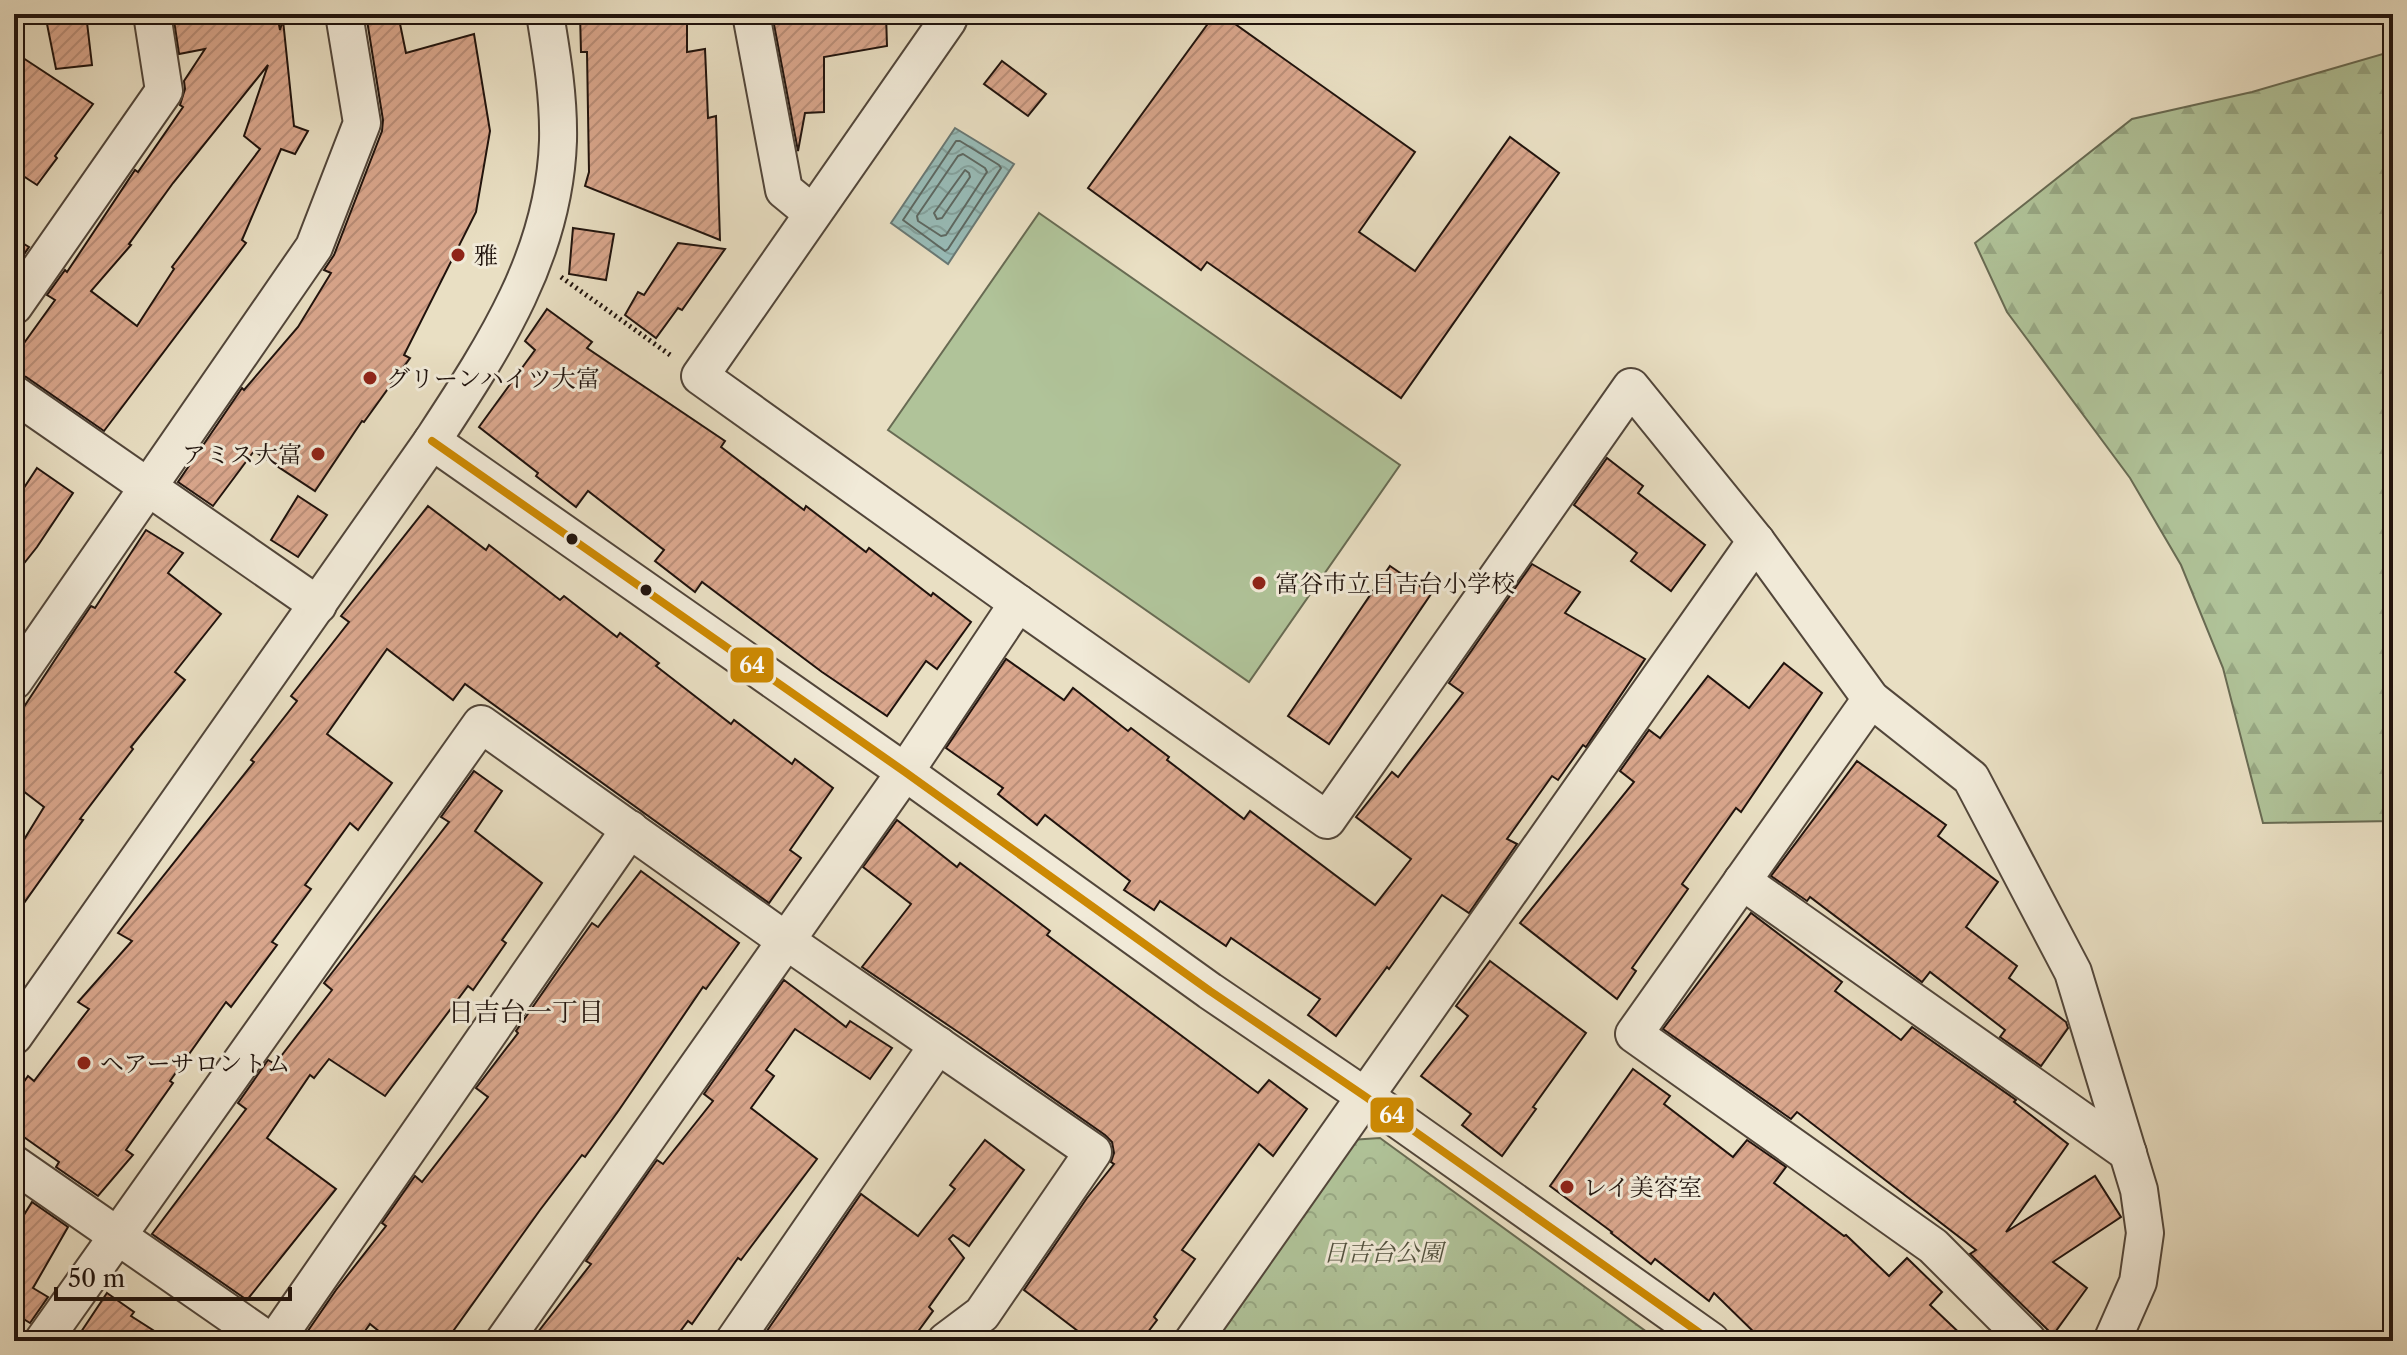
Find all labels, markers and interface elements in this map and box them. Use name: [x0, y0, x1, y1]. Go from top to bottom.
place label: 雅: [474, 241, 498, 270]
marker: 雅: [449, 246, 467, 264]
place label: グリーンハイツ大富: [386, 364, 600, 393]
marker: グリーンハイツ大富: [361, 369, 379, 387]
place label: アミス大富: [182, 440, 302, 469]
marker: アミス大富: [309, 445, 327, 463]
unlabelled marker: [564, 531, 580, 547]
place label: 富谷市立日吉台小学校: [1275, 569, 1515, 598]
marker: 富谷市立日吉台小学校: [1250, 574, 1268, 592]
unlabelled marker: [638, 582, 654, 598]
line badge: 64: [729, 646, 775, 684]
text: 64: [739, 652, 765, 679]
district label: 日吉台一丁目: [448, 996, 604, 1028]
place label: ヘアーサロントム: [100, 1049, 291, 1078]
marker: ヘアーサロントム: [75, 1054, 93, 1072]
line badge: 64: [1369, 1096, 1415, 1134]
text: 64: [1379, 1102, 1405, 1129]
place label: レイ美容室: [1583, 1173, 1702, 1202]
marker: レイ美容室: [1558, 1178, 1576, 1196]
park label: 日吉台公園: [1323, 1238, 1447, 1267]
scale bar: [56, 1251, 290, 1301]
text: 50 m: [68, 1264, 125, 1293]

